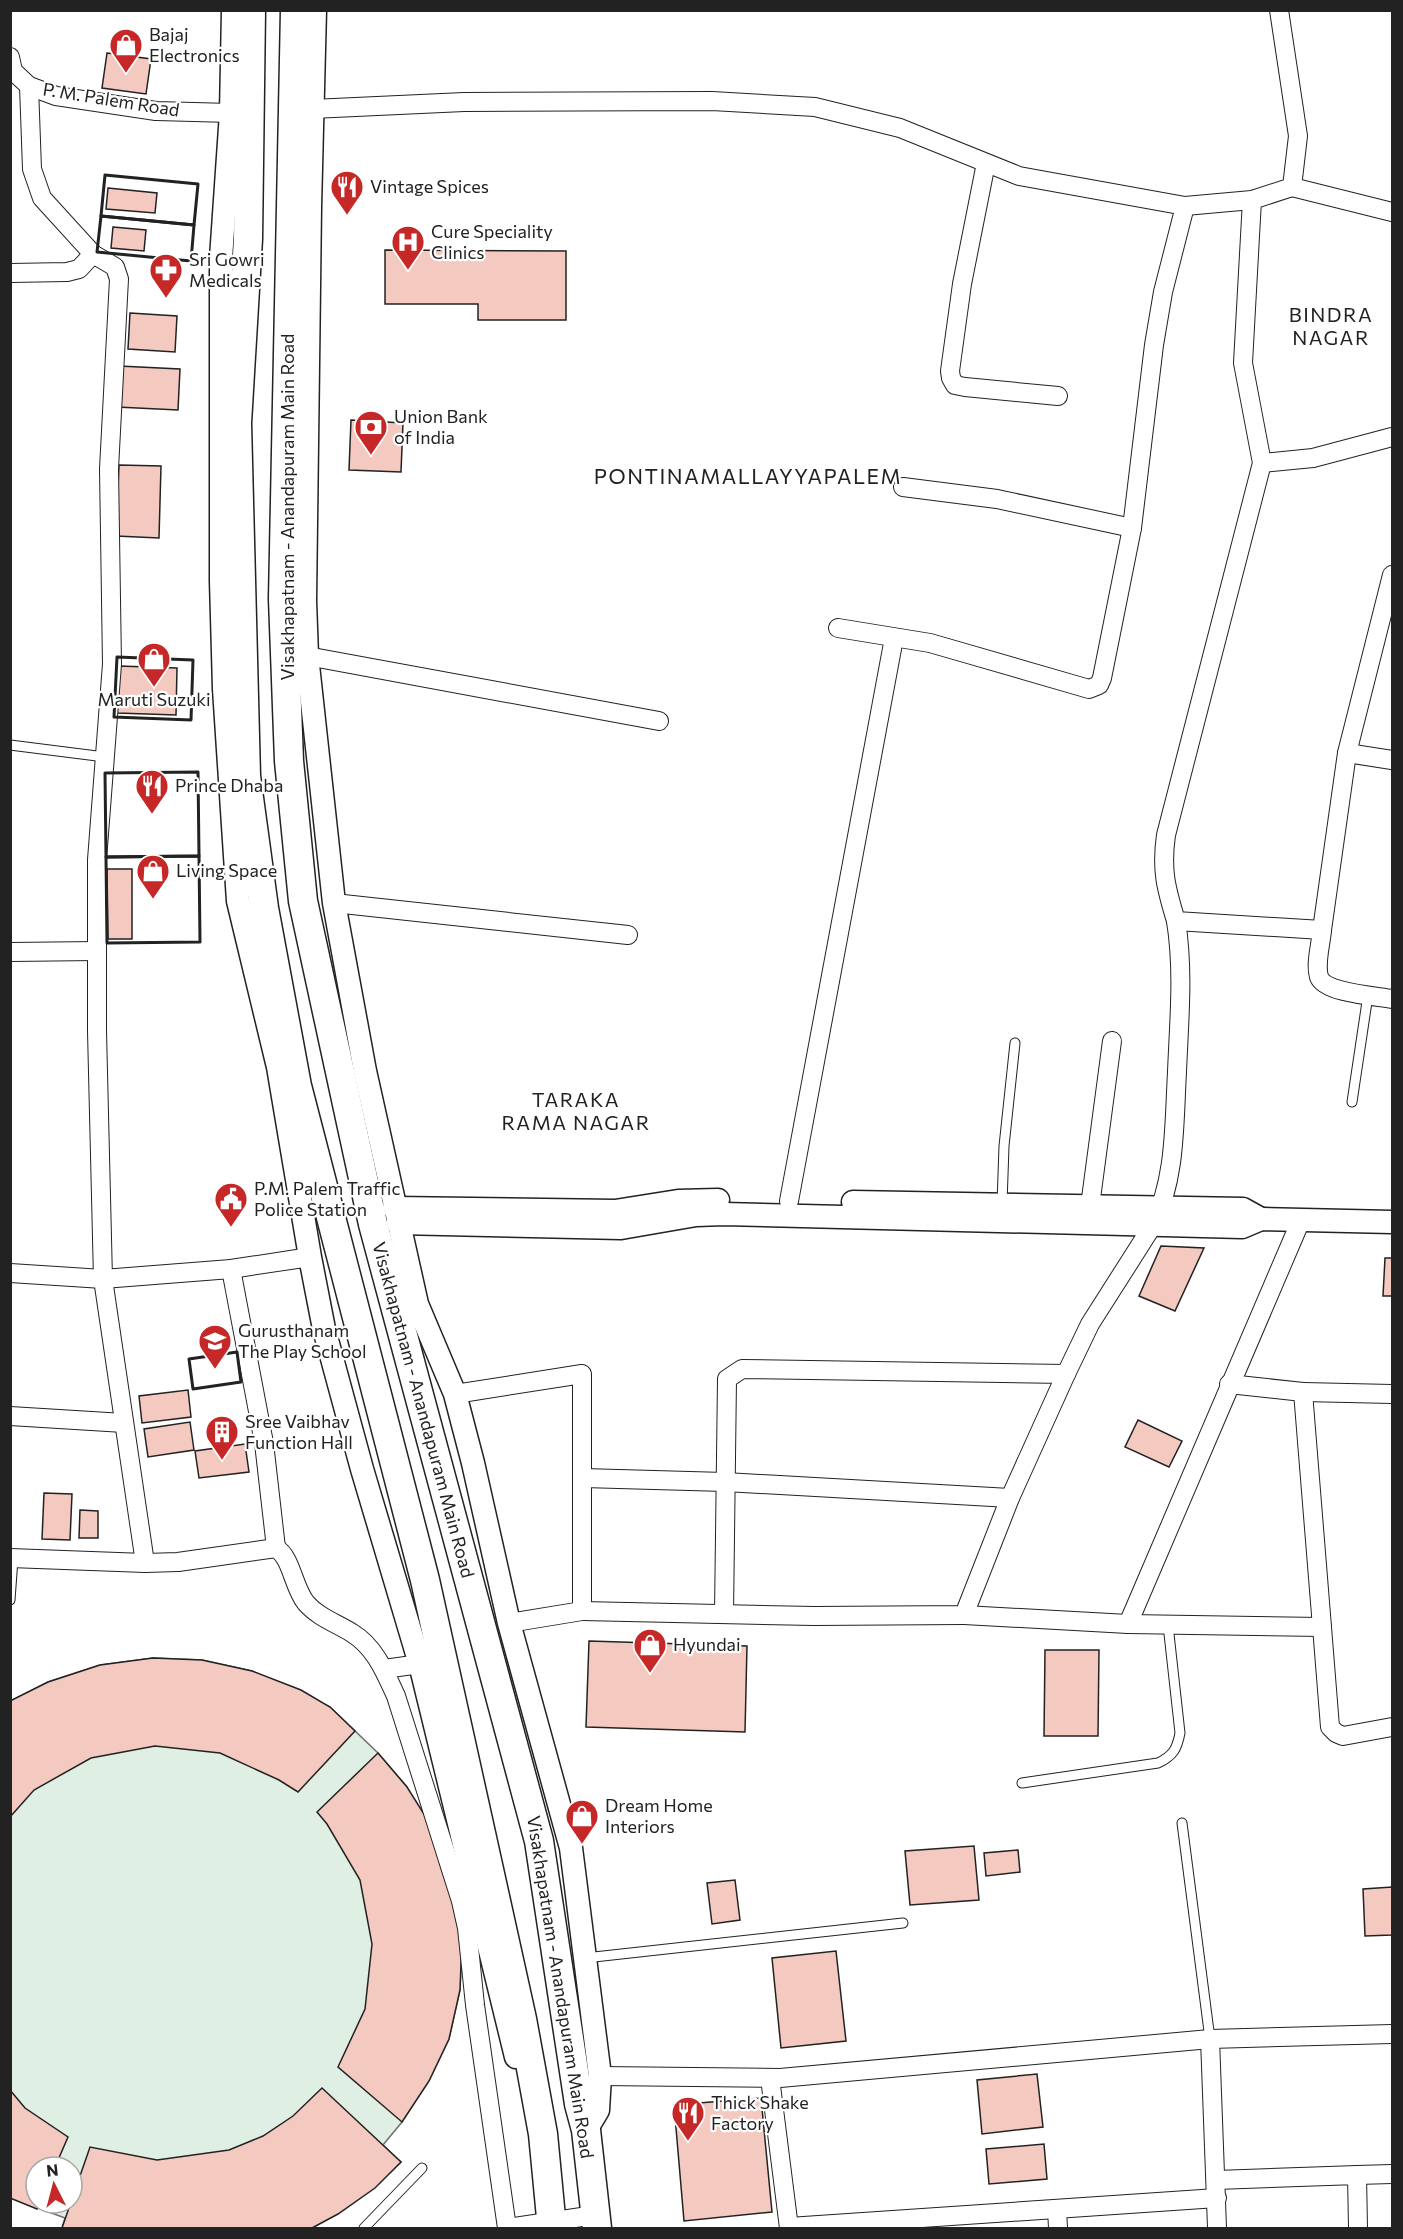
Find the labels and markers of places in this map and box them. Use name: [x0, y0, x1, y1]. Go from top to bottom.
place label: Bajaj Electronics: [149, 23, 240, 66]
shop icon: Bajaj Electronics: [108, 27, 144, 74]
restaurant icon: Vintage Spices: [329, 169, 365, 216]
place label: Vintage Spices: [370, 175, 489, 197]
place label: Cure Speciality Clinics: [431, 220, 553, 263]
hospital icon: Cure Speciality Clinics: [390, 224, 426, 271]
place label: Sri Gowri Medicals: [189, 248, 265, 291]
pharmacy icon: Sri Gowri Medicals: [148, 252, 184, 299]
place label: Union Bank of India: [394, 405, 488, 448]
bank icon: Union Bank of India: [353, 409, 389, 456]
shop icon: Maruti Suzuki: [136, 641, 172, 688]
place label: Maruti Suzuki: [97, 688, 211, 710]
restaurant icon: Prince Dhaba: [134, 768, 170, 815]
place label: Prince Dhaba: [175, 774, 283, 796]
shop icon: Living Space: [135, 853, 171, 900]
place label: Living Space: [176, 859, 277, 881]
place label: P.M. Palem Traffic Police Station: [254, 1177, 400, 1220]
public building icon: P.M. Palem Traffic Police Station: [213, 1181, 249, 1228]
place label: Gurusthanam The Play School: [238, 1319, 367, 1362]
school or university icon: Gurusthanam The Play School: [197, 1323, 233, 1370]
place label: Sree Vaibhav Function Hall: [245, 1410, 353, 1453]
building icon: Sree Vaibhav Function Hall: [204, 1414, 240, 1461]
shop icon: Hyundai: [632, 1627, 668, 1674]
place label: Hyundai: [673, 1633, 741, 1655]
place label: Dream Home Interiors: [605, 1794, 713, 1837]
shop icon: Dream Home Interiors: [564, 1798, 600, 1845]
place label: Thick Shake Factory: [711, 2091, 809, 2134]
restaurant icon: Thick Shake Factory: [670, 2095, 706, 2142]

